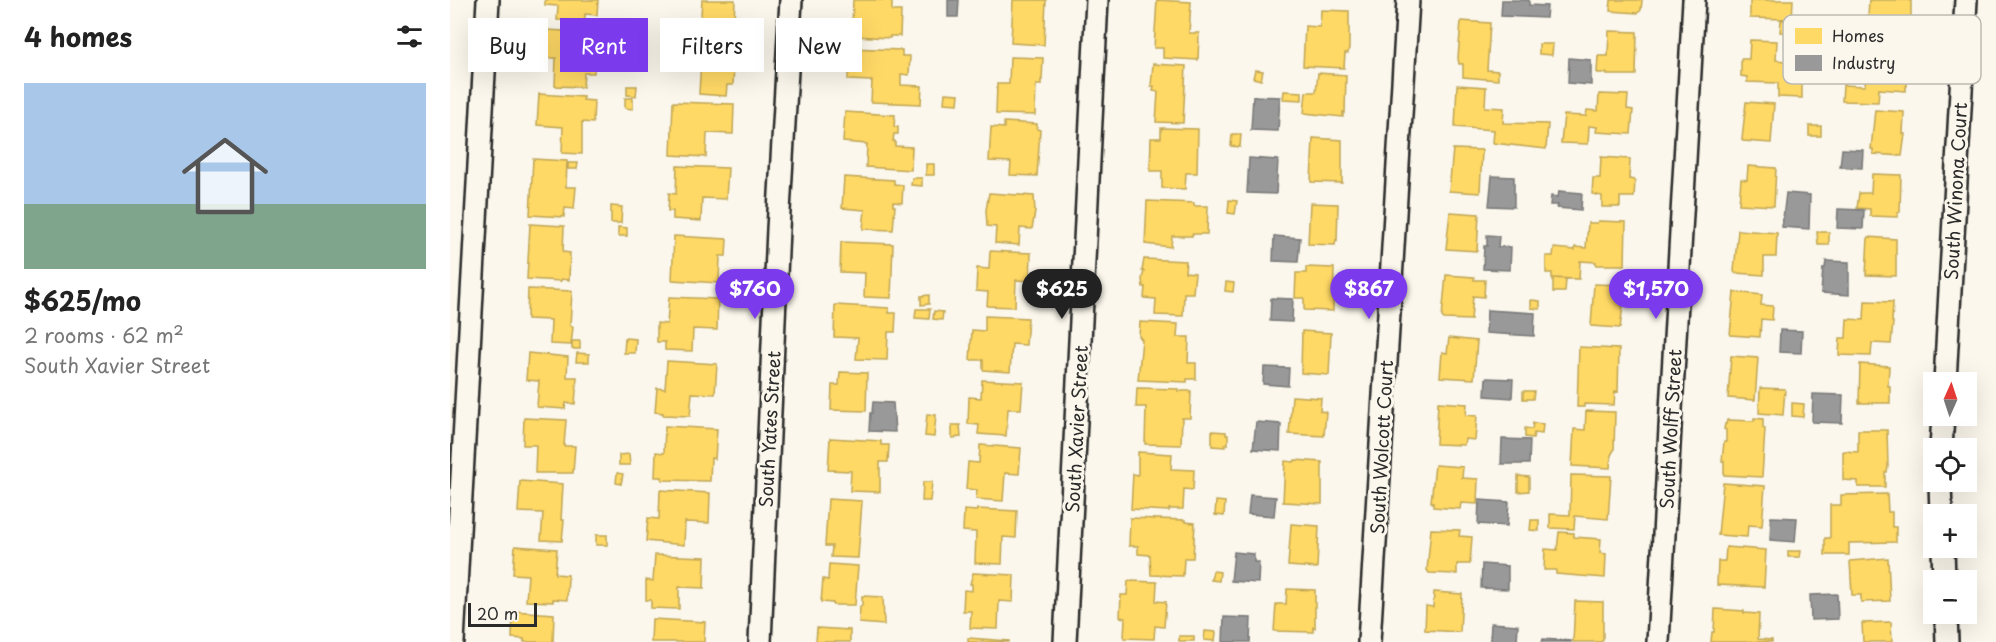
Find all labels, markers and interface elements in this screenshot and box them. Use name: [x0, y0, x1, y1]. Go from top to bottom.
legend: [1783, 15, 1981, 84]
text: 4 homes: [24, 17, 132, 56]
chip: Buy: [468, 18, 548, 72]
chip: Rent: [560, 18, 648, 72]
chip: Filters: [660, 18, 764, 72]
chip: New: [776, 18, 862, 72]
icon: filters: [393, 20, 426, 53]
text: Homes: [1832, 23, 1884, 47]
text: Industry: [1832, 50, 1895, 74]
street label: South Winona Court: [1937, 101, 1973, 281]
icon: home: [171, 122, 279, 230]
pin: $760: [719, 269, 791, 320]
pin: $625: [1026, 269, 1098, 320]
pin: $867: [1333, 269, 1405, 320]
pin: $1,570: [1607, 269, 1705, 320]
text: $760: [729, 273, 781, 303]
text: $625: [1036, 273, 1088, 303]
text: $867: [1344, 273, 1394, 303]
text: $1,570: [1623, 273, 1689, 303]
text: $625/mo: [24, 281, 141, 320]
text: 2 rooms · 62 m²: [24, 320, 184, 350]
street label: South Xavier Street: [1058, 345, 1094, 513]
street label: South Wolff Street: [1652, 348, 1688, 510]
text: South Xavier Street: [24, 350, 210, 380]
street label: South Yates Street: [751, 350, 787, 508]
street label: South Wolcott Court: [1363, 359, 1399, 535]
north arrow: [1923, 372, 1977, 426]
map controls: [1923, 372, 1977, 624]
button: locate: [1923, 438, 1977, 492]
button: +: [1923, 504, 1977, 558]
button: −: [1923, 570, 1977, 624]
scale bar: [468, 600, 537, 628]
text: 20 m: [477, 601, 518, 625]

